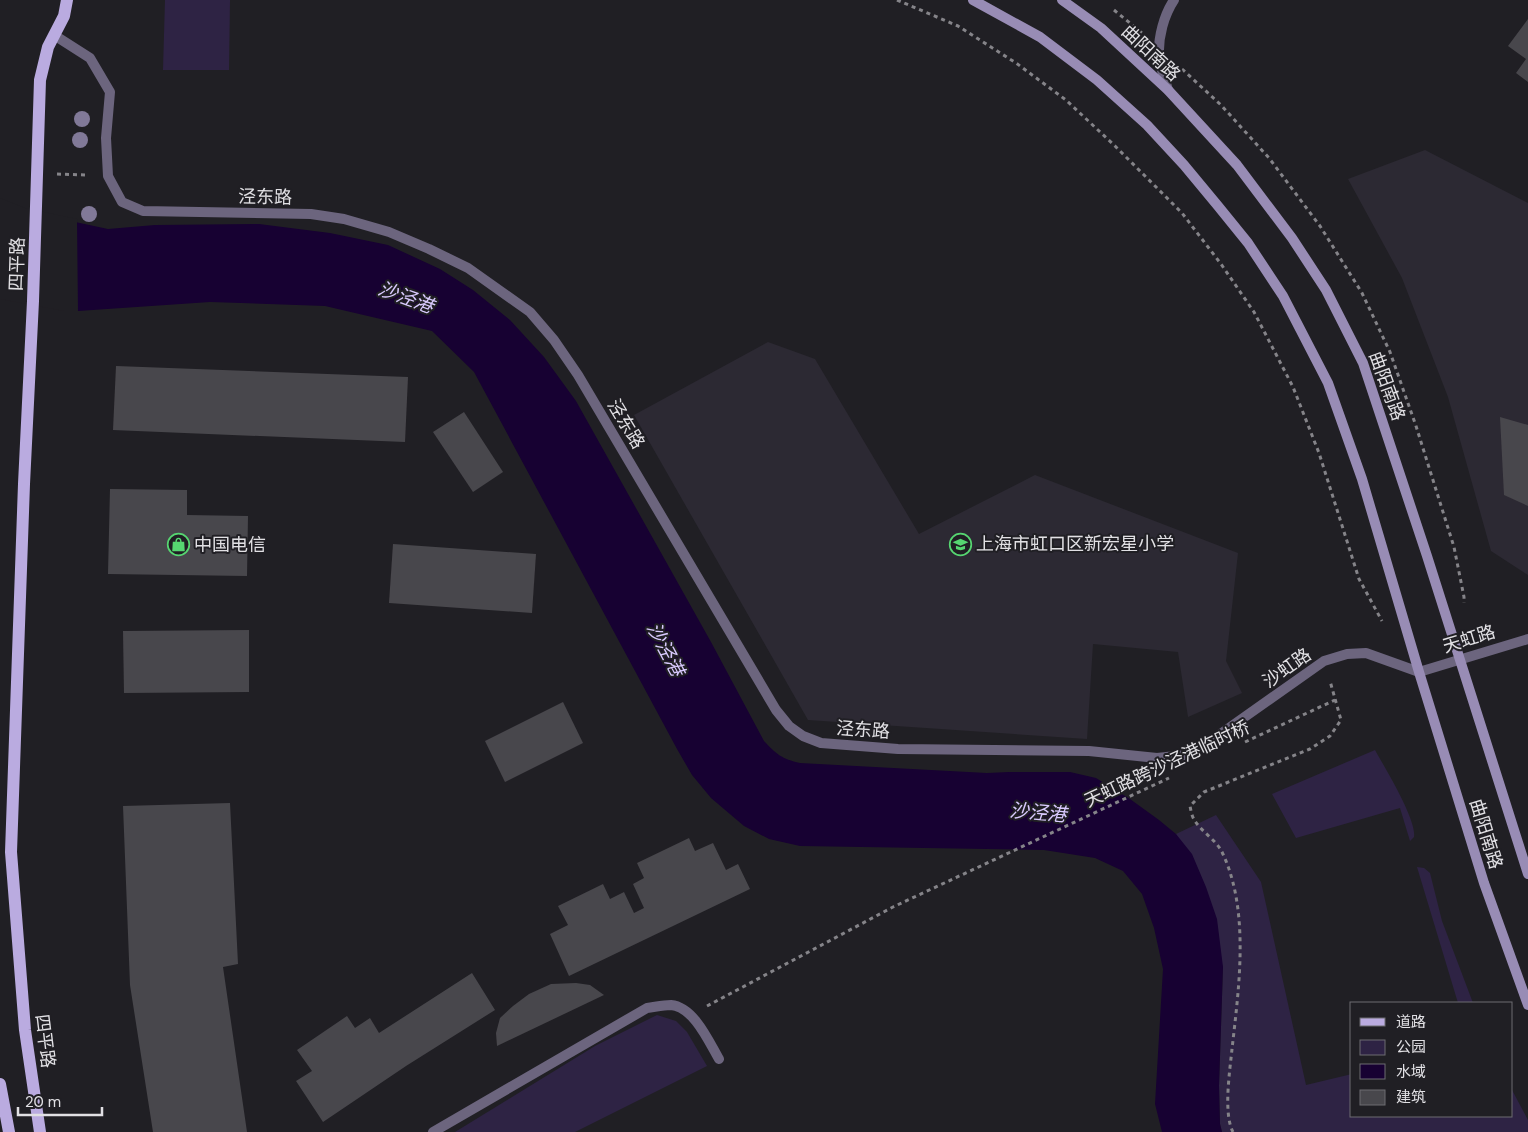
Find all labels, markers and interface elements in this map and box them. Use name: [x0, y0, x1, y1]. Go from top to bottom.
street label: 曲阳南路: [1116, 20, 1186, 86]
street label: 泾东路: [238, 185, 292, 209]
street label: 四平路: [4, 237, 30, 291]
water label: 沙泾港: [375, 276, 440, 320]
street label: 曲阳南路: [1363, 348, 1411, 424]
street label: 泾东路: [602, 395, 650, 453]
school or university icon: 上海市虹口区新宏星小学: [948, 532, 972, 556]
place label: 上海市虹口区新宏星小学: [976, 532, 1174, 556]
shop icon: 中国电信: [166, 533, 190, 557]
place label: 中国电信: [194, 533, 266, 557]
water label: 沙泾港: [641, 618, 691, 683]
street label: 天虹路: [1440, 620, 1498, 658]
street label: 沙虹路: [1258, 643, 1316, 693]
street label: 天虹路跨沙泾港临时桥: [1080, 715, 1254, 813]
street label: 泾东路: [835, 716, 891, 744]
street label: 曲阳南路: [1464, 796, 1508, 872]
water label: 沙泾港: [1008, 798, 1070, 828]
legend: [1350, 1002, 1513, 1117]
text: 道路: [1396, 1012, 1426, 1032]
street label: 四平路: [30, 1013, 60, 1069]
text: 公园: [1396, 1037, 1426, 1057]
text: 水域: [1396, 1062, 1426, 1082]
scale bar: [18, 1084, 101, 1116]
text: 建筑: [1396, 1087, 1426, 1107]
text: 20 m: [25, 1092, 61, 1112]

